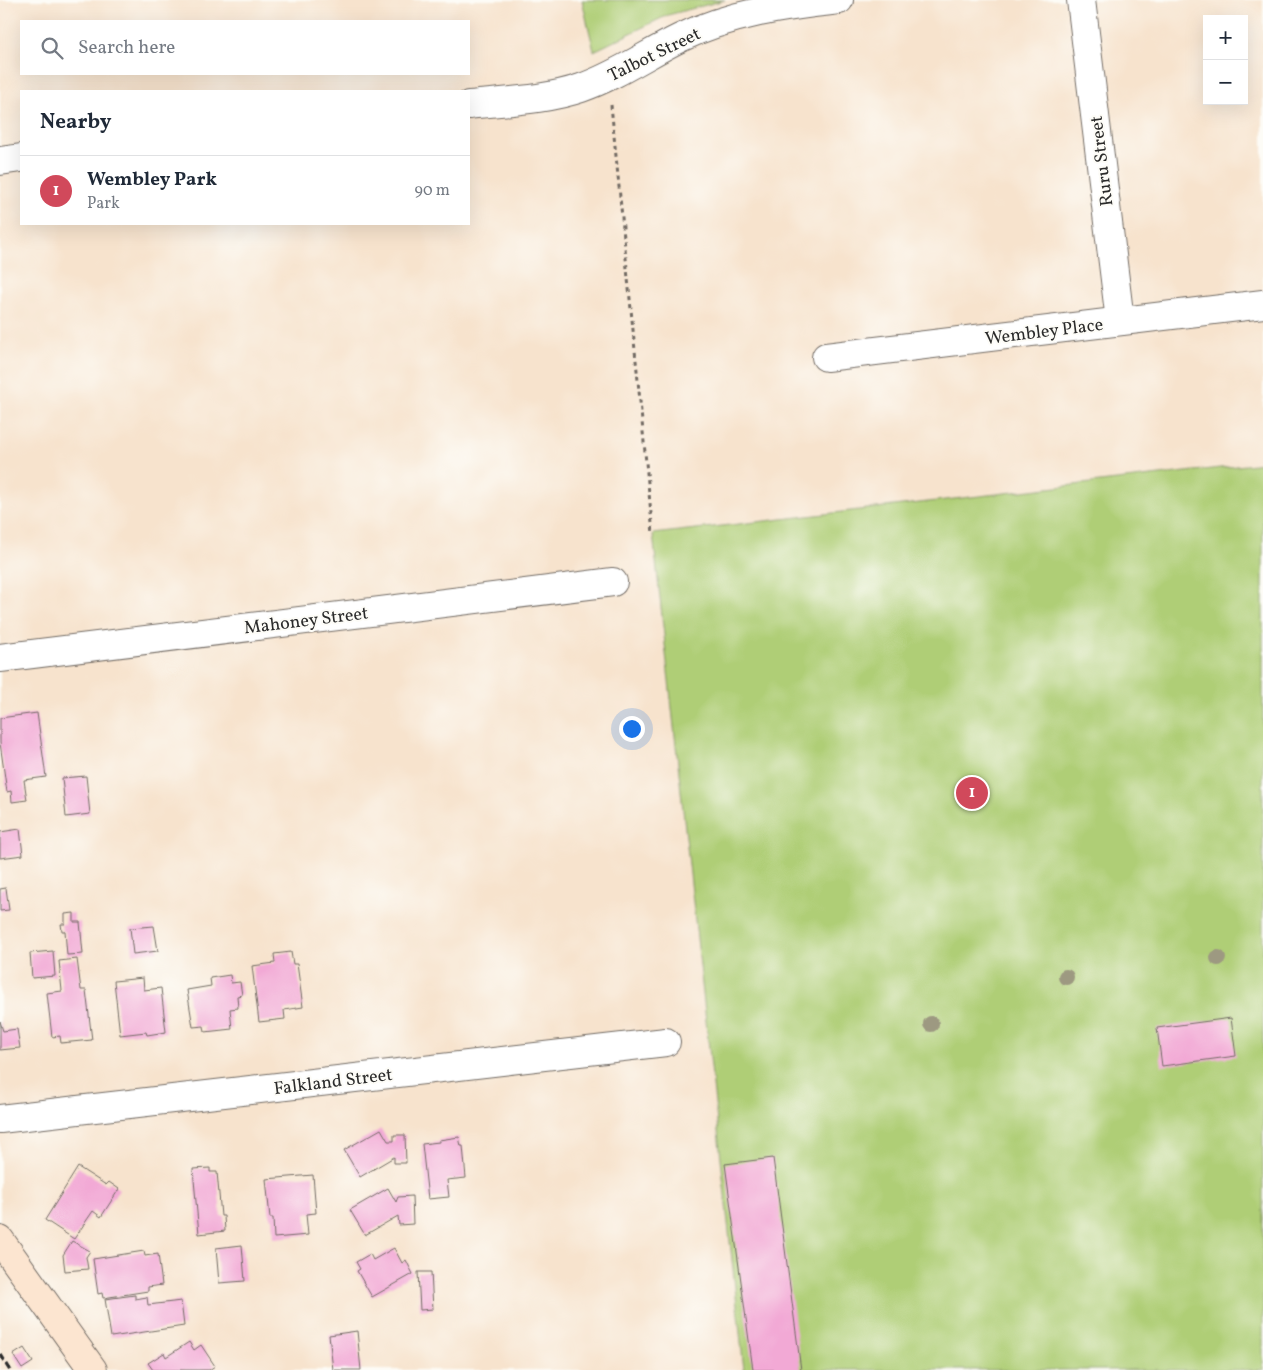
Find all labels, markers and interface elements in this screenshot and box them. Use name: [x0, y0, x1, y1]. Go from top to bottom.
map controls: [1203, 15, 1248, 105]
button: +: [1203, 15, 1248, 60]
search box: [20, 20, 470, 75]
street label: Talbot Street: [604, 22, 705, 89]
icon: search: [38, 34, 66, 62]
text: Search here: [78, 35, 175, 61]
button: −: [1203, 60, 1248, 105]
text: Nearby: [40, 108, 111, 137]
street label: Ruru Street: [1085, 114, 1120, 207]
text: Wembley Park: [87, 167, 217, 193]
text: 1: [53, 180, 59, 202]
text: 90 m: [414, 180, 450, 202]
text: Park: [87, 193, 120, 215]
street label: Wembley Place: [984, 313, 1105, 352]
street label: Mahoney Street: [243, 601, 370, 642]
your location: [619, 716, 645, 742]
pin: 1: [956, 774, 988, 812]
street label: Falkland Street: [272, 1063, 394, 1102]

